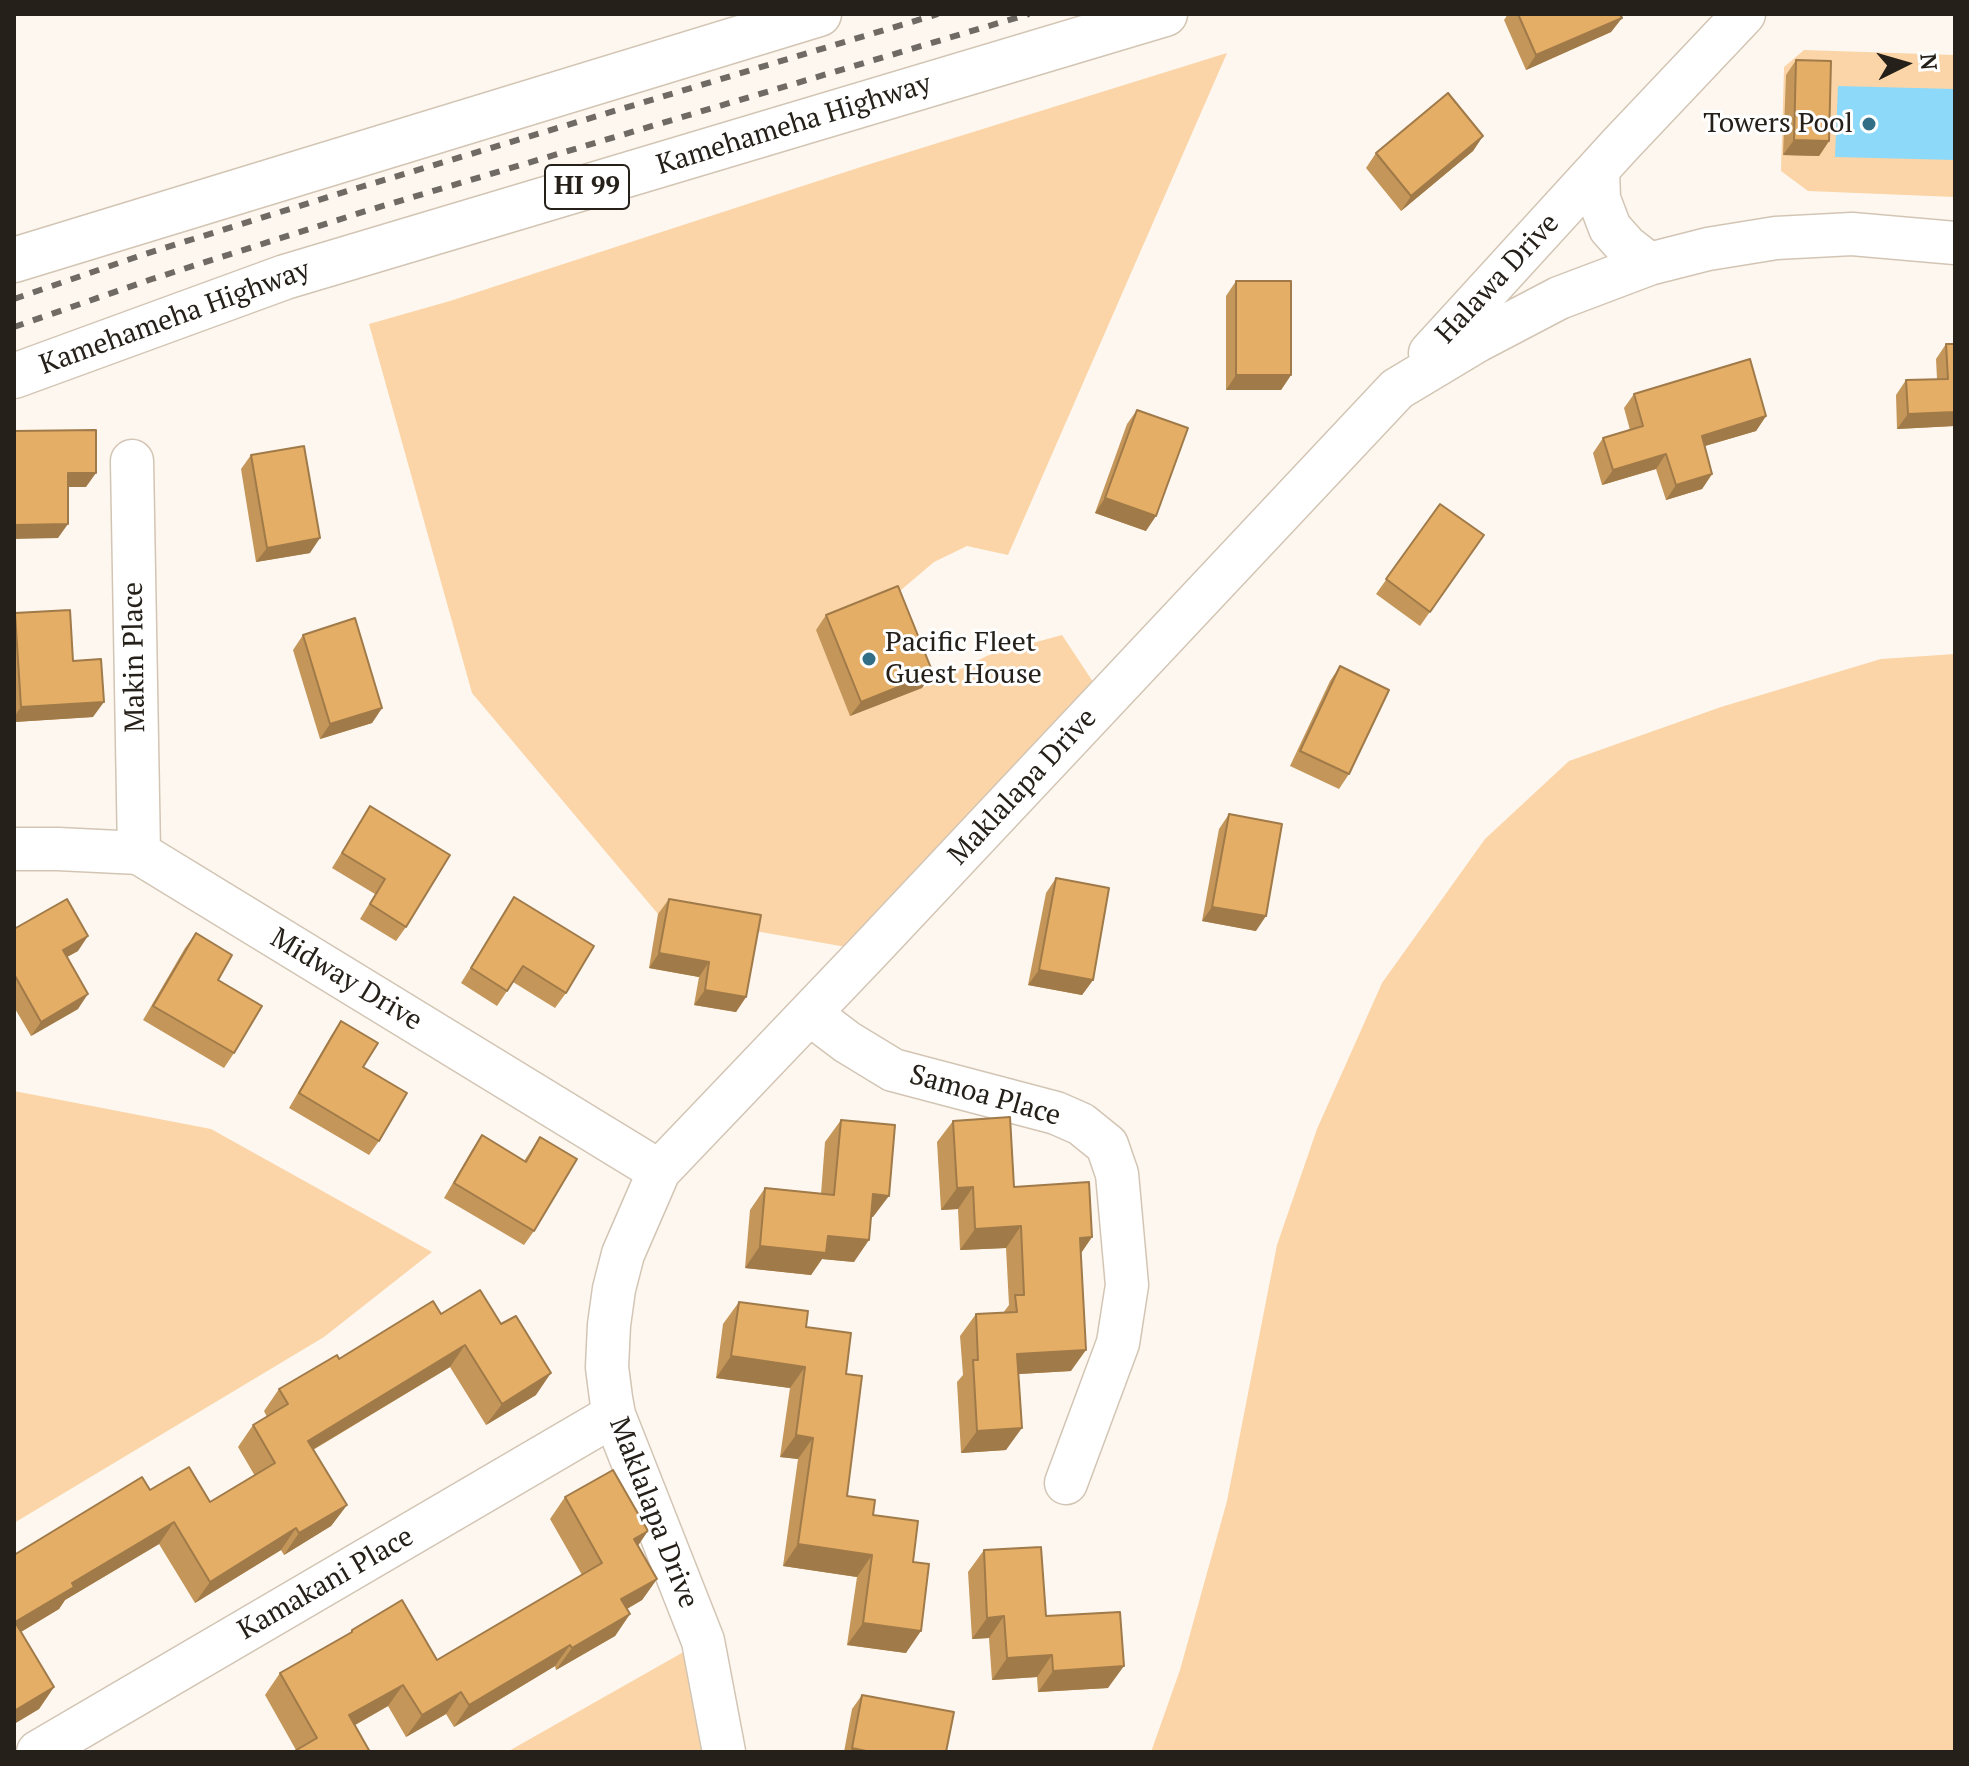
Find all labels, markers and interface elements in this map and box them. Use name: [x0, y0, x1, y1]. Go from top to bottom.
north arrow: [1865, 24, 1945, 104]
text: N: [1914, 52, 1945, 71]
street label: Kamehameha Highway: [653, 67, 935, 183]
place label: Towers Pool: [1703, 107, 1853, 141]
marker: Towers Pool: [1860, 115, 1878, 133]
road number: HI 99: [545, 165, 629, 209]
street label: Halawa Drive: [1429, 207, 1567, 351]
street label: Kamehameha Highway: [35, 253, 315, 383]
street label: Makin Place: [117, 581, 153, 733]
place label: Pacific Fleet Guest House: [885, 626, 1042, 692]
marker: Pacific Fleet Guest House: [860, 650, 878, 668]
street label: Maklalapa Drive: [942, 702, 1104, 872]
street label: Midway Drive: [264, 922, 428, 1038]
street label: Samoa Place: [906, 1058, 1064, 1134]
street label: Maklalapa Drive: [601, 1413, 705, 1613]
street label: Kamakani Place: [232, 1520, 420, 1648]

